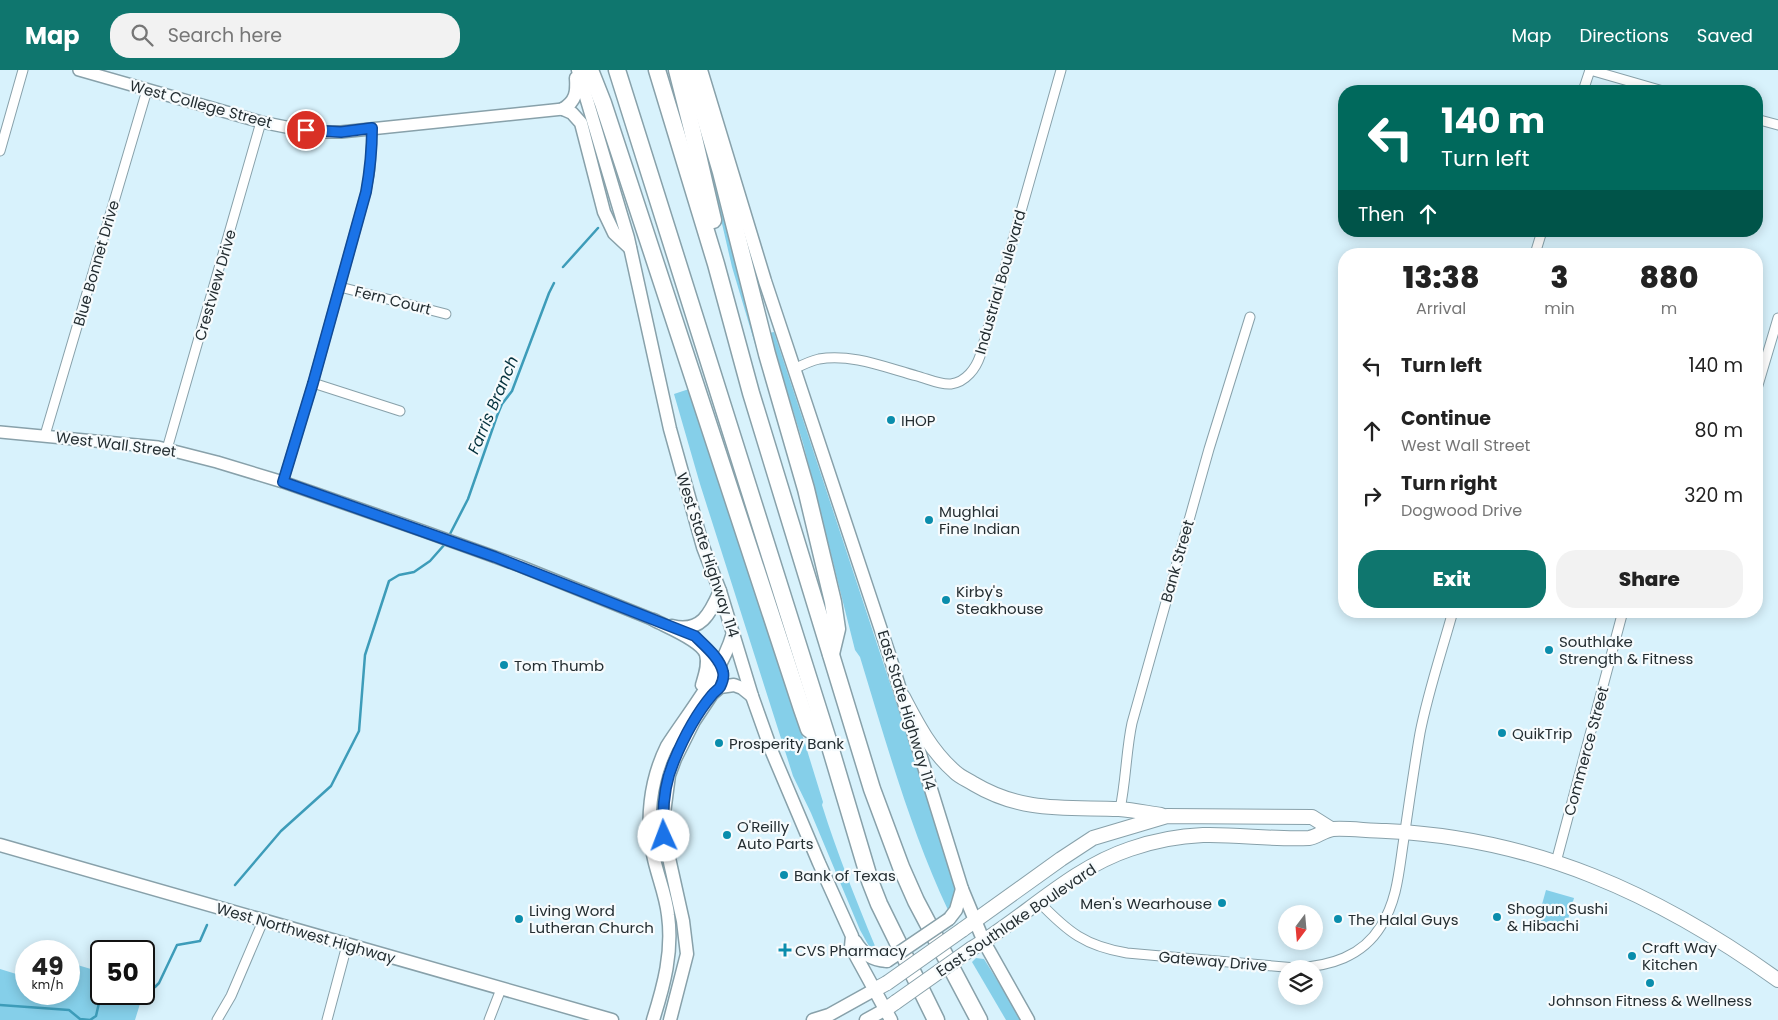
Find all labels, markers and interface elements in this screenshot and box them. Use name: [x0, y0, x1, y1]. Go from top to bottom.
search box: [110, 13, 460, 58]
text: Map: [25, 19, 80, 52]
icon: search: [128, 21, 156, 49]
text: Search here: [168, 22, 282, 49]
text: Map: [1512, 23, 1551, 48]
text: Directions: [1579, 23, 1669, 48]
text: Saved: [1697, 23, 1753, 48]
street label: West College Street: [128, 75, 274, 133]
text: 140 m: [1441, 96, 1545, 145]
icon: left: [1358, 105, 1423, 170]
pin: [285, 109, 327, 151]
icon: arrive: [292, 116, 320, 144]
text: Turn left: [1441, 143, 1529, 174]
street label: Blue Bonnet Drive: [68, 198, 124, 328]
icon: ahead: [1414, 200, 1442, 228]
text: Then: [1358, 201, 1404, 228]
street label: Industrial Boulevard: [969, 207, 1031, 357]
street label: Crestview Drive: [189, 227, 241, 343]
text: 13:38: [1403, 256, 1480, 299]
text: 3: [1550, 256, 1569, 299]
text: 880: [1639, 256, 1698, 299]
street label: Fern Court: [353, 280, 433, 320]
text: Arrival: [1416, 297, 1466, 320]
text: min: [1544, 297, 1575, 320]
text: m: [1661, 297, 1677, 320]
water label: Farris Branch: [462, 352, 524, 458]
icon: left: [1358, 352, 1386, 380]
text: Turn left: [1401, 352, 1482, 379]
text: 140 m: [1688, 352, 1743, 379]
text: Continue: [1401, 405, 1491, 432]
place label: IHOP: [901, 410, 936, 431]
marker: IHOP: [885, 414, 897, 426]
icon: ahead: [1358, 417, 1386, 445]
text: 80 m: [1694, 417, 1743, 444]
street label: West Wall Street: [55, 426, 177, 462]
text: West Wall Street: [1401, 434, 1530, 457]
street label: West State Highway 114: [671, 470, 745, 640]
text: Turn right: [1401, 470, 1497, 497]
icon: right: [1358, 482, 1386, 510]
text: 320 m: [1684, 482, 1743, 509]
text: Dogwood Drive: [1401, 499, 1522, 522]
place label: Mughlai Fine Indian: [939, 501, 1020, 539]
marker: Mughlai Fine Indian: [923, 514, 935, 526]
street label: Bank Street: [1155, 517, 1199, 605]
button: Exit: [1358, 550, 1546, 608]
button: Share: [1556, 550, 1743, 608]
place label: Kirby's Steakhouse: [956, 581, 1043, 619]
marker: Kirby's Steakhouse: [940, 594, 952, 606]
street label: East State Highway 114: [873, 628, 941, 792]
place label: Southlake Strength & Fitness: [1559, 631, 1693, 669]
marker: Southlake Strength & Fitness: [1543, 644, 1555, 656]
place label: Tom Thumb: [514, 655, 604, 676]
marker: Tom Thumb: [498, 659, 510, 671]
street label: Commerce Street: [1559, 684, 1613, 818]
place label: QuikTrip: [1512, 723, 1572, 744]
marker: QuikTrip: [1496, 727, 1508, 739]
place label: Prosperity Bank: [729, 733, 844, 754]
marker: Prosperity Bank: [713, 737, 725, 749]
position arrow: [637, 809, 689, 861]
place label: O'Reilly Auto Parts: [737, 816, 814, 854]
marker: O'Reilly Auto Parts: [721, 829, 733, 841]
street label: East Southlake Boulevard: [932, 859, 1100, 981]
place label: Bank of Texas: [794, 865, 896, 886]
marker: Bank of Texas: [778, 869, 790, 881]
place label: Men's Wearhouse: [1080, 893, 1212, 914]
street label: West Northwest Highway: [214, 897, 399, 969]
marker: Men's Wearhouse: [1216, 897, 1228, 909]
place label: Shogun Sushi & Hibachi: [1507, 898, 1608, 936]
place label: Living Word Lutheran Church: [529, 900, 654, 938]
north arrow: [1278, 905, 1322, 950]
map controls: [1278, 905, 1323, 1005]
place label: The Halal Guys: [1348, 909, 1459, 930]
marker: Shogun Sushi & Hibachi: [1491, 911, 1503, 923]
marker: Living Word Lutheran Church: [513, 913, 525, 925]
marker: The Halal Guys: [1332, 913, 1344, 925]
place label: Craft Way Kitchen: [1642, 937, 1717, 975]
speed limit sign: 50: [90, 940, 155, 1005]
place label: CVS Pharmacy: [795, 940, 907, 961]
marker: CVS Pharmacy: [779, 944, 791, 956]
street label: Gateway Drive: [1158, 946, 1268, 976]
text: 49: [31, 949, 64, 984]
marker: Craft Way Kitchen: [1626, 950, 1638, 962]
button: layers: [1278, 960, 1323, 1005]
text: km/h: [32, 976, 63, 993]
marker: Johnson Fitness & Wellness: [1644, 977, 1656, 989]
place label: Johnson Fitness & Wellness: [1548, 990, 1752, 1011]

